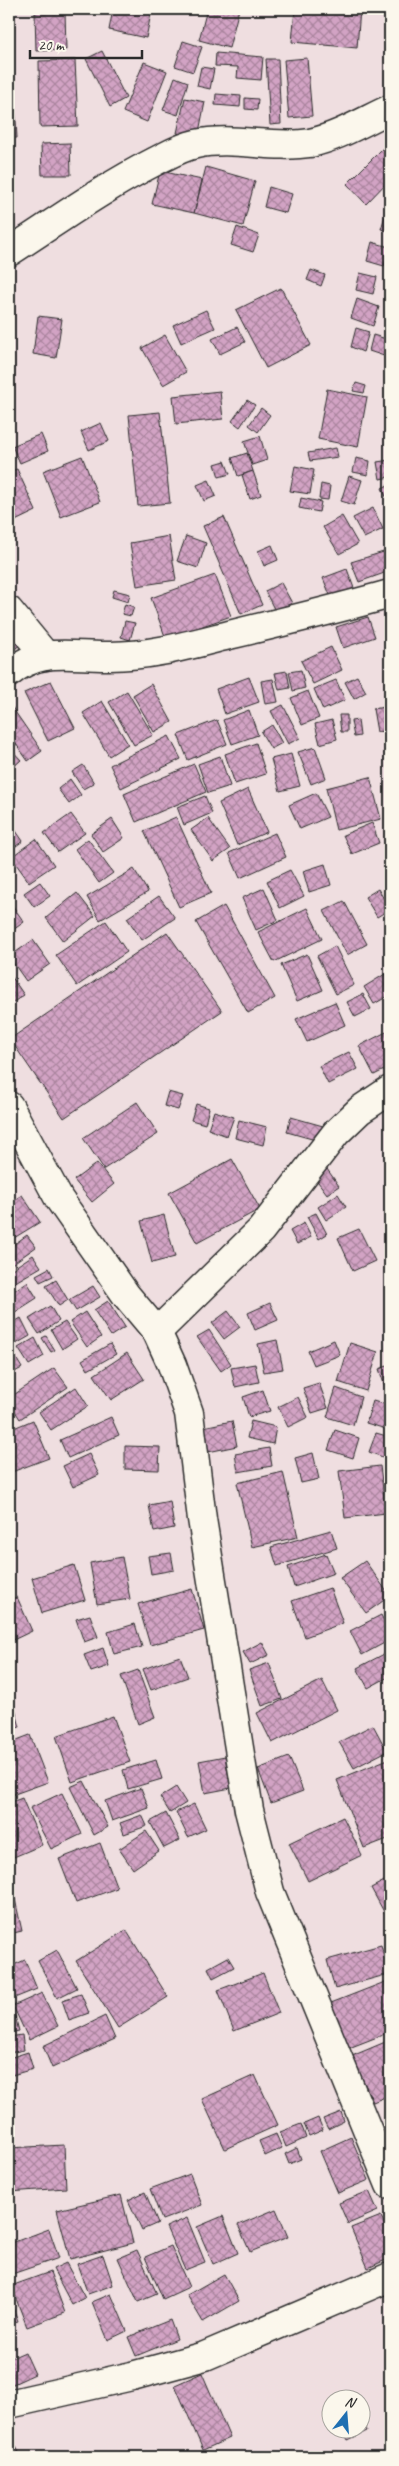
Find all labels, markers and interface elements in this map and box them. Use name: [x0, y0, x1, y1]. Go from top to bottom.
scale bar: [30, 28, 142, 60]
text: 20 m: [38, 36, 65, 55]
north arrow: [322, 2388, 372, 2438]
text: N: [343, 2393, 359, 2412]

